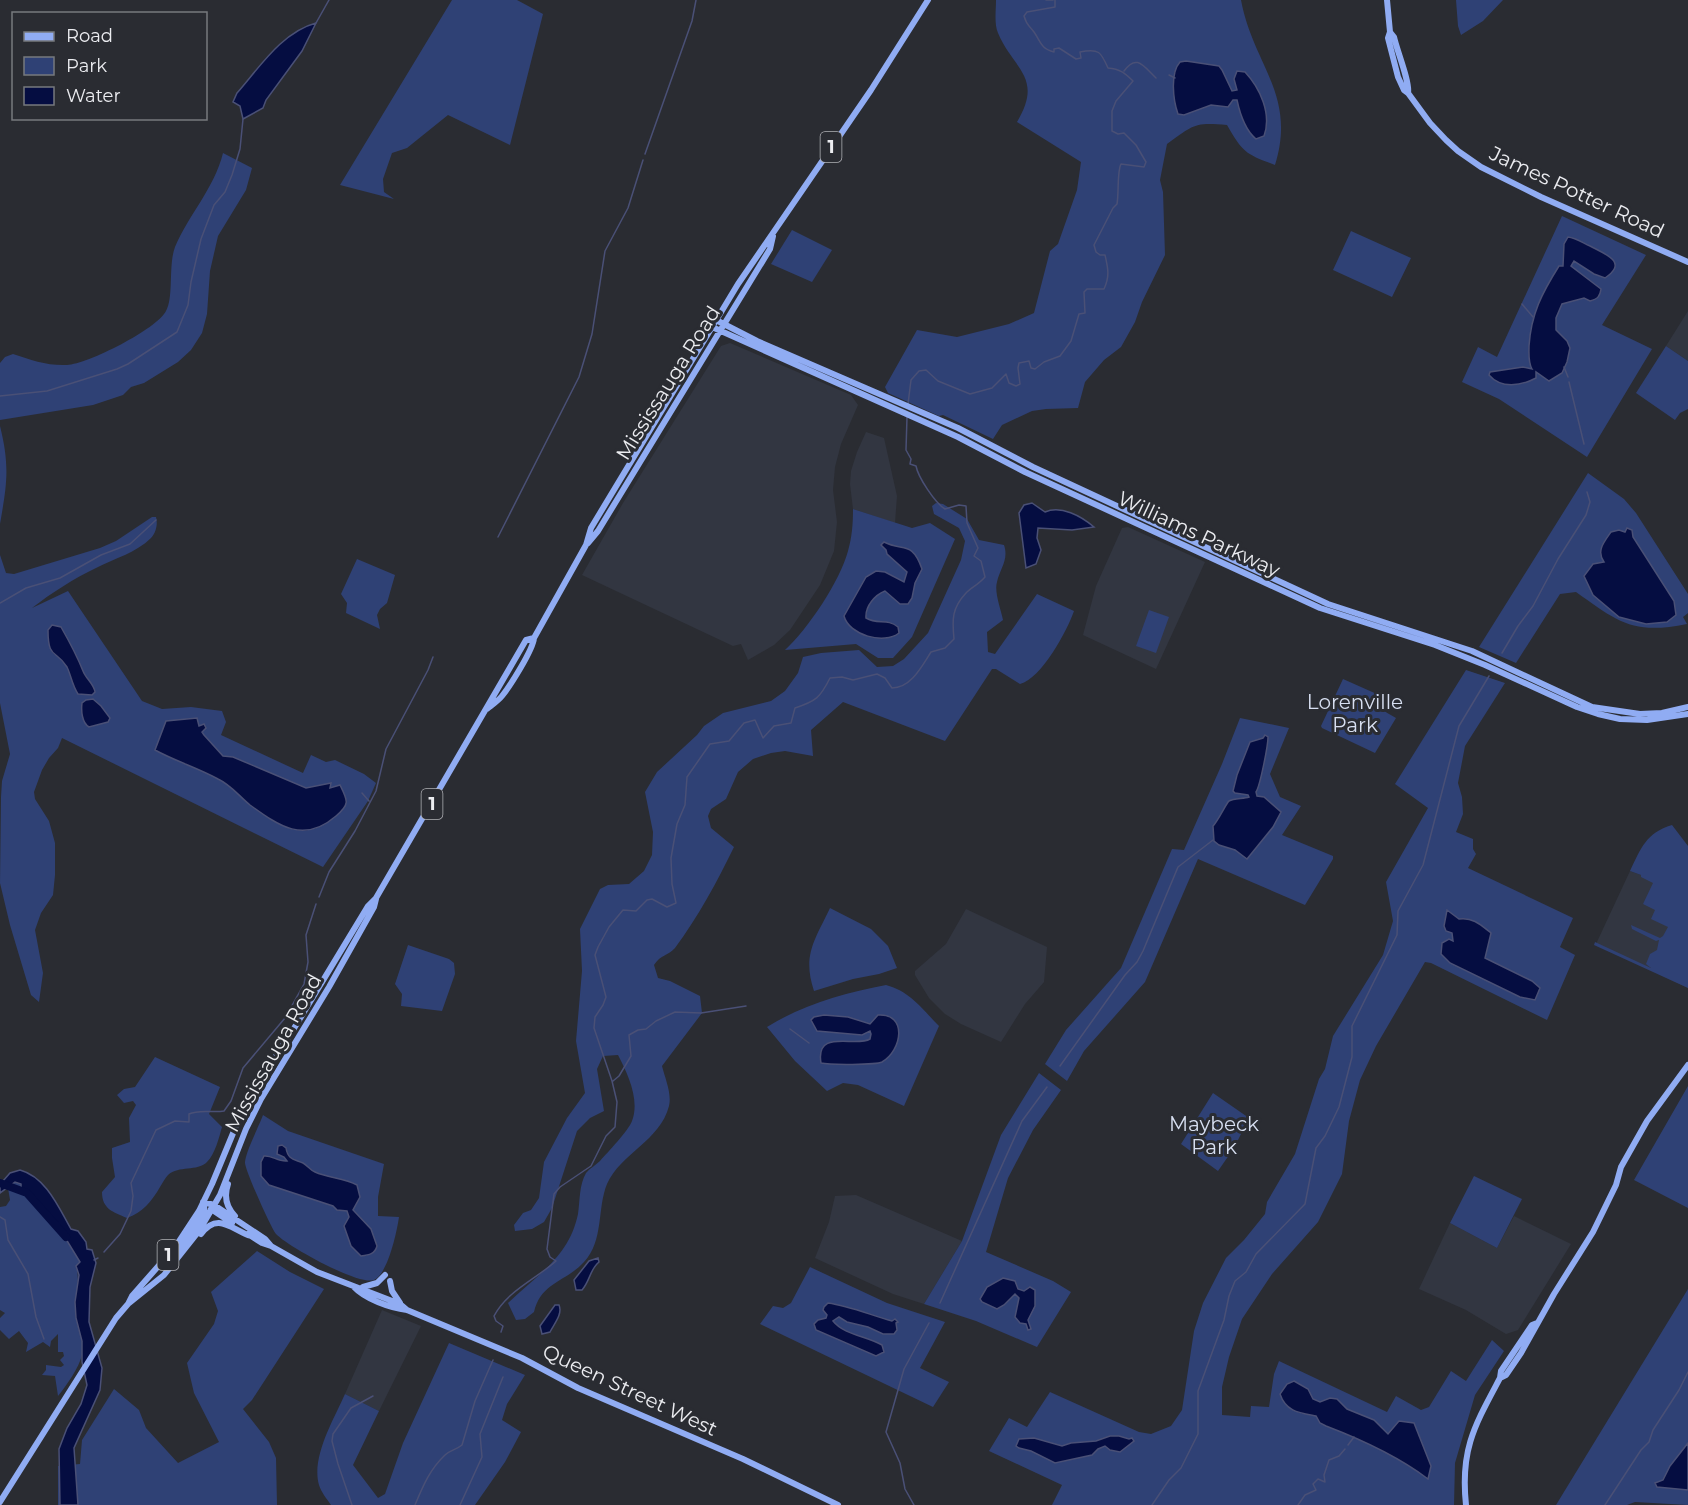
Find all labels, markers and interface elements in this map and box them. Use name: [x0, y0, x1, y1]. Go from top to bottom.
legend: [12, 12, 207, 120]
text: Road: [66, 25, 113, 47]
text: Park: [66, 55, 107, 77]
text: Water: [66, 85, 121, 107]
road number: 1: [820, 132, 842, 162]
street label: James Potter Road: [1485, 141, 1668, 243]
street label: Mississauga Road: [611, 302, 725, 464]
street label: Williams Parkway: [1114, 486, 1284, 582]
park label: Lorenville Park: [1307, 690, 1403, 737]
road number: 1: [422, 789, 442, 819]
street label: Mississauga Road: [220, 970, 326, 1136]
park label: Maybeck Park: [1169, 1112, 1259, 1159]
road number: 1: [158, 1240, 178, 1270]
street label: Queen Street West: [539, 1339, 721, 1441]

